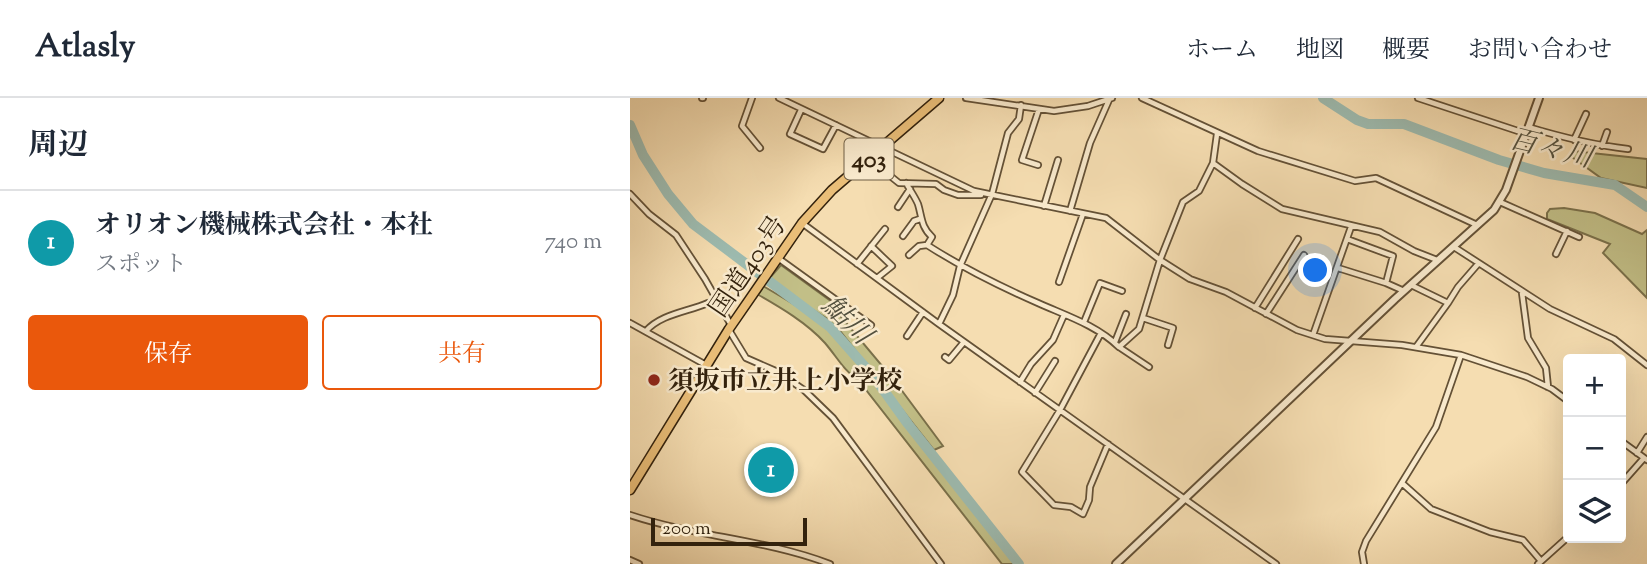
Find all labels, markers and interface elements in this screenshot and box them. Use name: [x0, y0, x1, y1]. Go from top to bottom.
text: Atlasly: [35, 24, 135, 72]
text: ホーム: [1186, 34, 1258, 68]
text: 地図: [1296, 34, 1344, 68]
text: 概要: [1382, 34, 1430, 68]
text: お問い合わせ: [1468, 34, 1612, 68]
water label: 百々川: [1505, 120, 1599, 180]
text: 周辺: [28, 125, 88, 168]
road number: 403: [845, 138, 894, 180]
text: オリオン機械株式会社・本社: [95, 208, 433, 245]
street label: 国道403号: [702, 209, 797, 325]
text: 1: [47, 226, 55, 259]
text: 740 m: [545, 226, 602, 259]
text: スポット: [95, 249, 187, 282]
your location: [1298, 253, 1332, 287]
water label: 鮎川: [812, 287, 882, 357]
button: 保存: [28, 315, 308, 390]
button: 共有: [322, 315, 602, 390]
map controls: [1563, 354, 1626, 543]
button: +: [1563, 354, 1626, 417]
place label: 須坂市立井上小学校: [668, 364, 902, 401]
marker: 須坂市立井上小学校: [646, 372, 662, 388]
button: −: [1563, 417, 1626, 480]
pin: 1: [748, 444, 794, 496]
button: layers: [1563, 480, 1626, 543]
scale bar: [651, 515, 807, 547]
text: 200 m: [662, 516, 711, 543]

